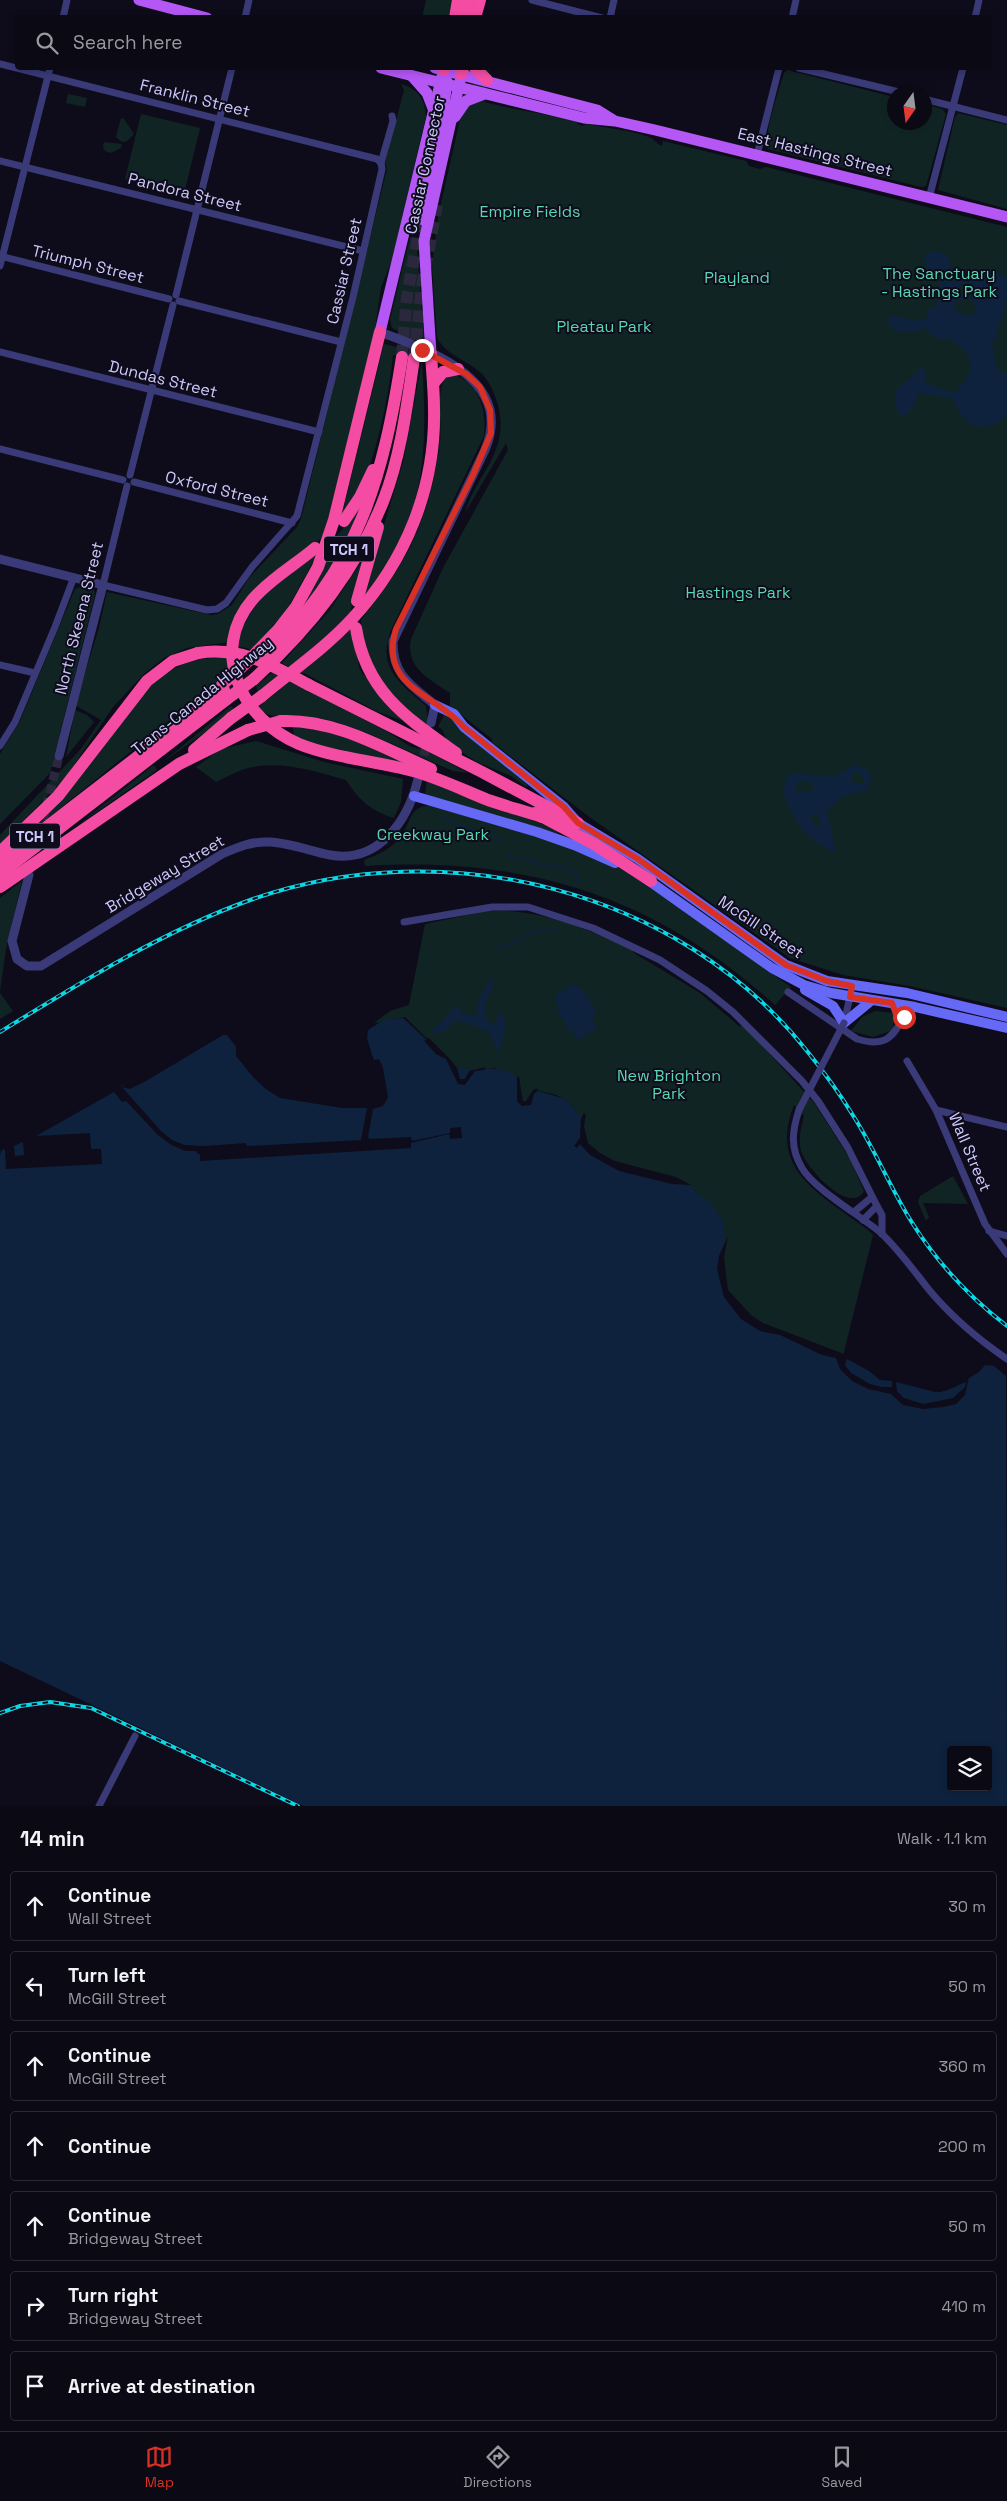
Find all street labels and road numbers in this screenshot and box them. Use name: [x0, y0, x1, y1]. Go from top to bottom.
street label: Franklin Street: [138, 74, 252, 122]
street label: Cassiar Connector: [400, 94, 450, 236]
street label: East Hastings Street: [736, 123, 894, 181]
street label: Pandora Street: [126, 168, 244, 216]
street label: Cassiar Street: [322, 216, 366, 326]
street label: Triumph Street: [30, 240, 146, 288]
street label: Dundas Street: [107, 355, 219, 403]
street label: Oxford Street: [163, 466, 271, 512]
road number: TCH 1: [324, 536, 374, 562]
street label: North Skeena Street: [50, 539, 108, 697]
street label: Trans-Canada Highway: [127, 632, 277, 760]
road number: TCH 1: [10, 824, 60, 848]
street label: Bridgeway Street: [102, 830, 228, 918]
street label: McGill Street: [714, 891, 808, 963]
street label: Wall Street: [944, 1109, 996, 1195]

